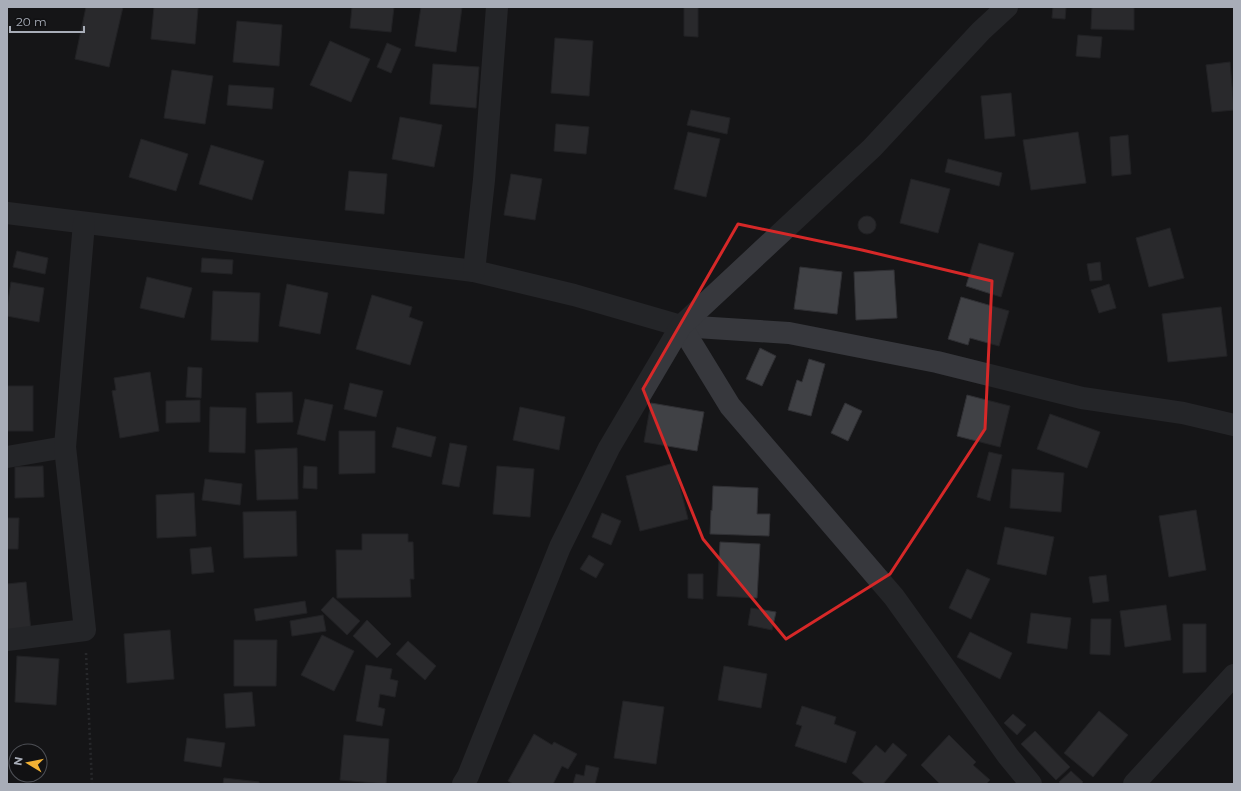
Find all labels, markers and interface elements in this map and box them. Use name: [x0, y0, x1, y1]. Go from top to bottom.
scale bar: [10, 8, 84, 34]
text: 20 m: [16, 14, 47, 29]
north arrow: [8, 743, 48, 783]
text: N: [10, 756, 26, 767]

